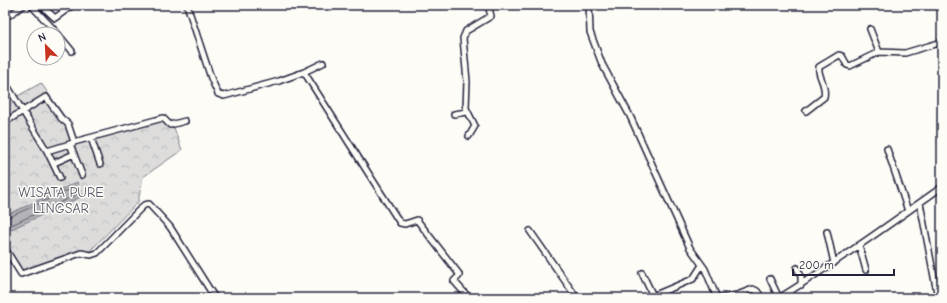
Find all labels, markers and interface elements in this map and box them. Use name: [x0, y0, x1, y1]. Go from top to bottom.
north arrow: [26, 26, 66, 66]
text: N: [36, 30, 48, 45]
park label: WISATA PURE LINGSAR: [18, 184, 104, 217]
scale bar: [793, 251, 894, 277]
text: 200 m: [799, 258, 834, 272]

